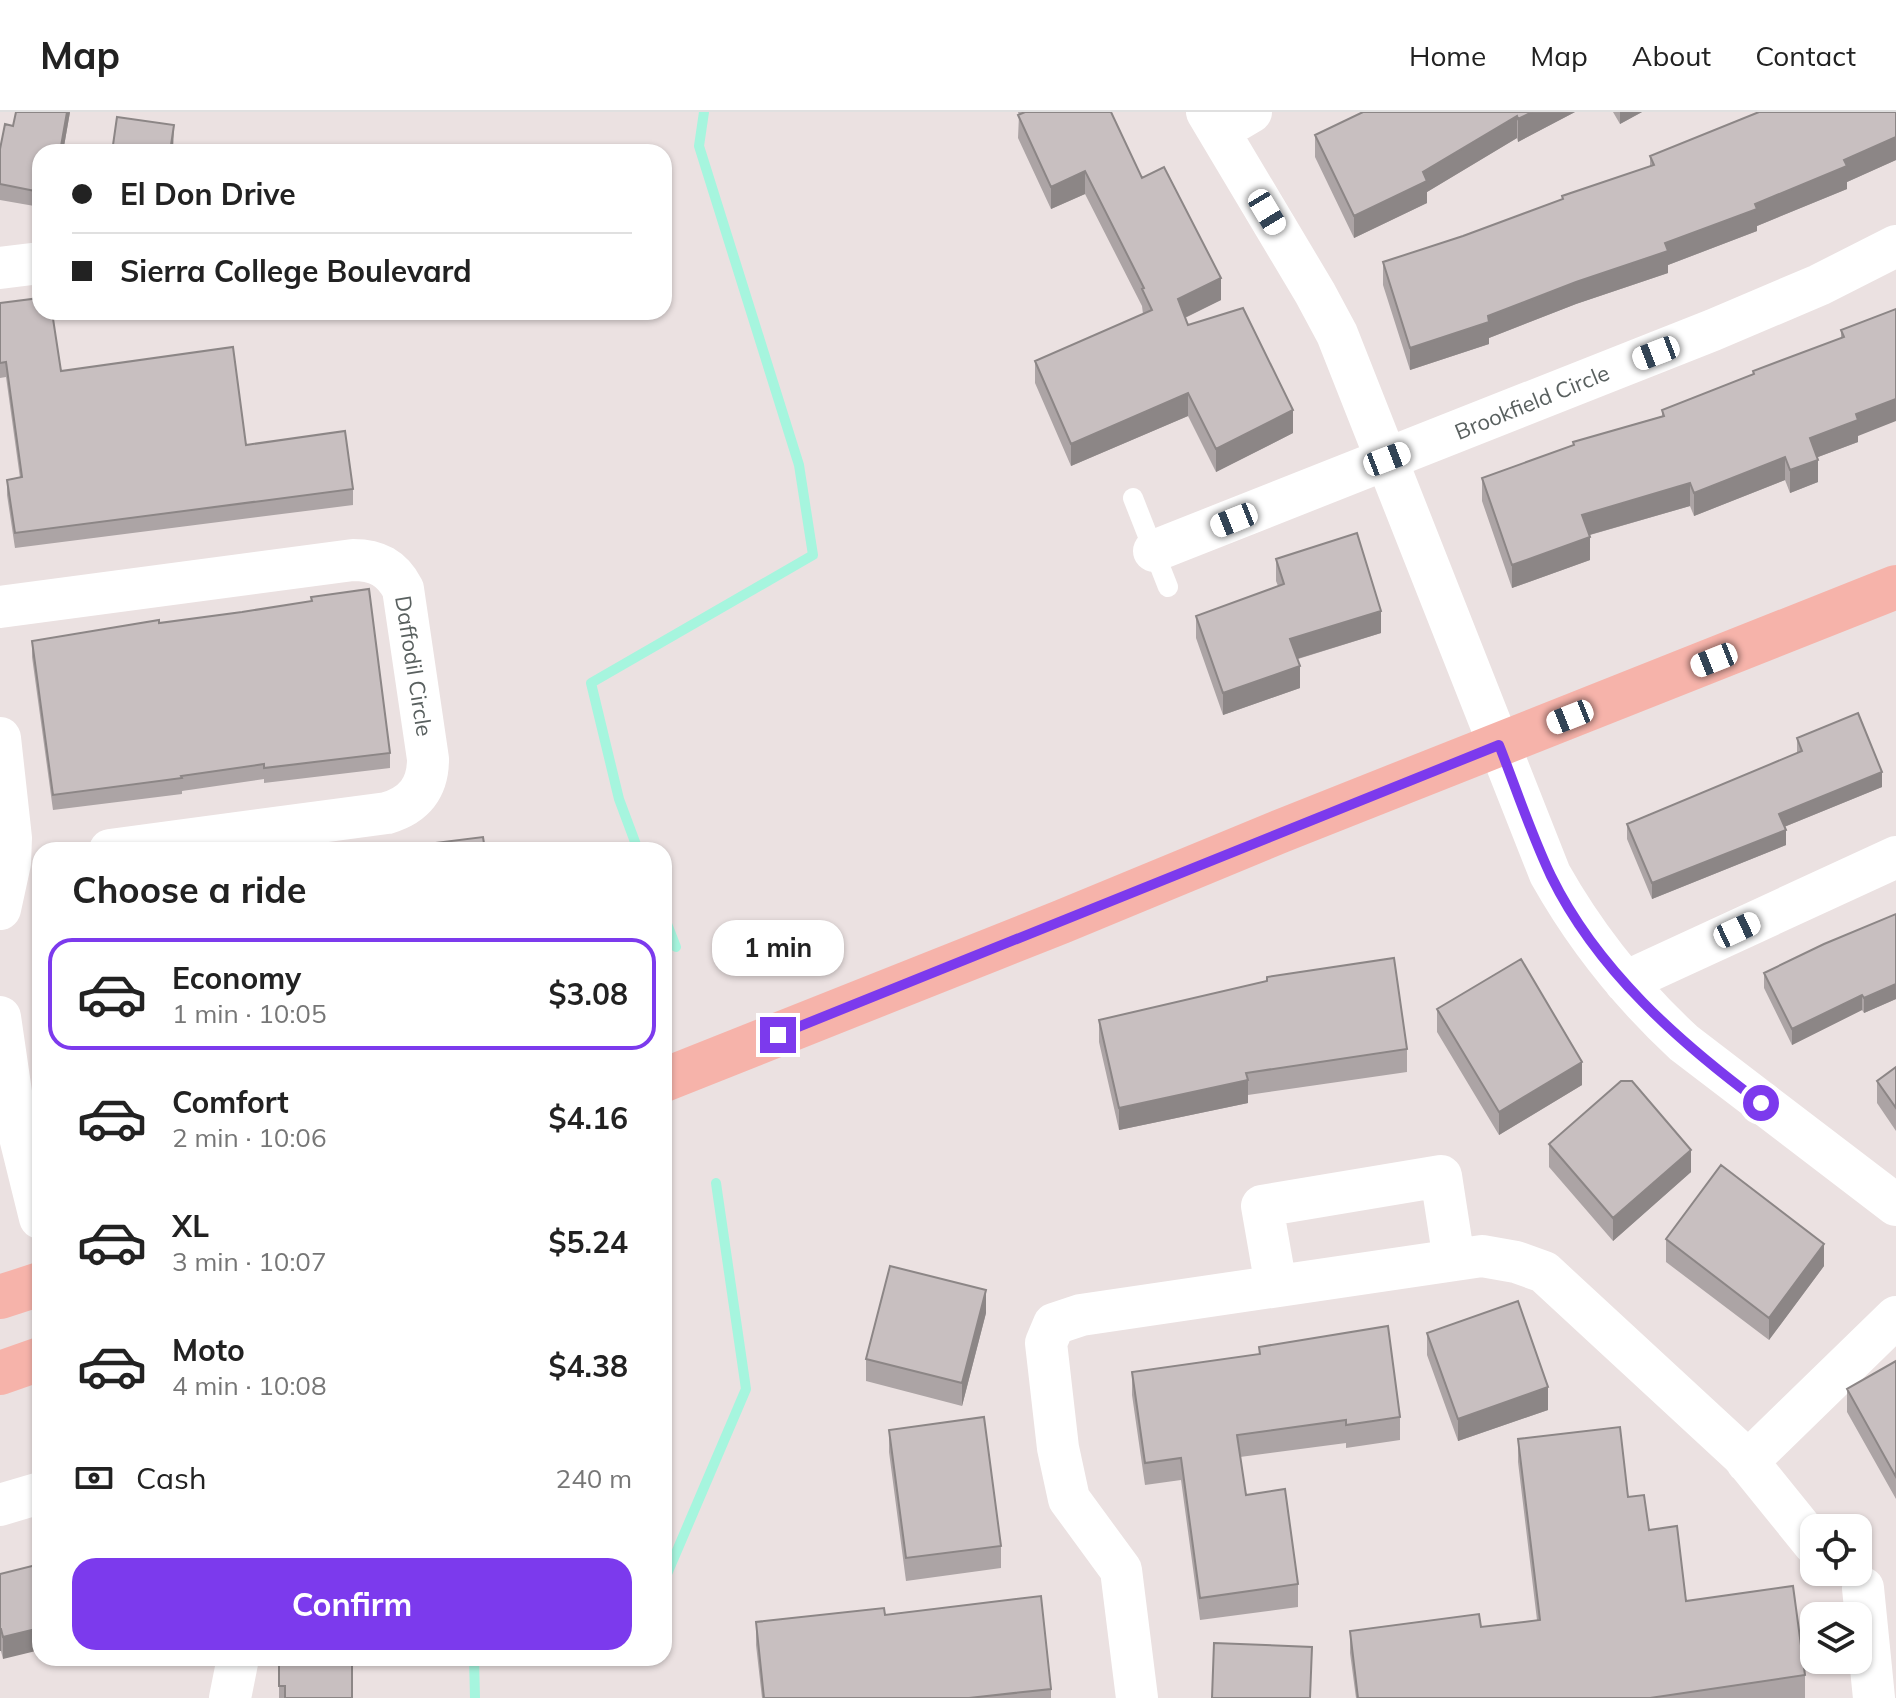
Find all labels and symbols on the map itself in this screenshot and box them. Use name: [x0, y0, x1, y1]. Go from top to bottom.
car: [1244, 185, 1290, 239]
car: [1629, 333, 1683, 373]
street label: Brookfield Circle: [1451, 358, 1613, 446]
car: [1360, 439, 1414, 479]
car: [1207, 500, 1261, 540]
street label: Daffodil Circle: [389, 594, 439, 738]
car: [1687, 640, 1741, 680]
car: [1543, 697, 1597, 737]
car: [1710, 909, 1764, 951]
callout: 1 min: [712, 919, 844, 975]
route end: [760, 1017, 796, 1053]
route start: [1743, 1085, 1779, 1121]

